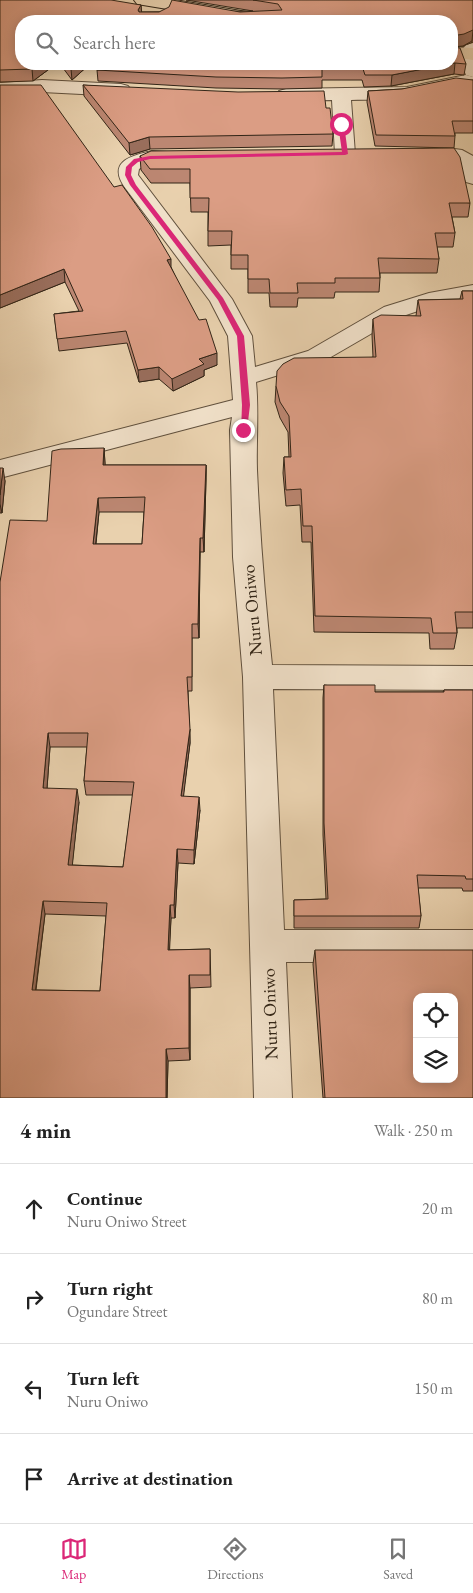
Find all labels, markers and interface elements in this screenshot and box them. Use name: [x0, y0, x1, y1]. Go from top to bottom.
search box: [15, 15, 458, 70]
icon: search: [33, 29, 61, 57]
text: Search here: [73, 30, 155, 55]
route start: [330, 113, 353, 136]
route end: [232, 419, 255, 442]
street label: Nuru Oniwo: [236, 563, 267, 657]
street label: Nuru Oniwo: [256, 968, 283, 1060]
map controls: [413, 993, 458, 1083]
button: locate: [413, 993, 458, 1038]
button: layers: [413, 1038, 458, 1083]
text: 4 min: [20, 1117, 71, 1144]
text: Walk · 250 m: [374, 1120, 453, 1141]
text: Continue: [67, 1186, 142, 1211]
icon: ahead: [20, 1195, 48, 1223]
text: 20 m: [422, 1198, 453, 1219]
text: Nuru Oniwo Street: [67, 1211, 187, 1232]
text: Turn right: [67, 1276, 153, 1301]
icon: right: [20, 1285, 48, 1313]
text: 80 m: [422, 1288, 453, 1309]
text: Ogundare Street: [67, 1301, 167, 1322]
text: Turn left: [67, 1366, 139, 1391]
icon: left: [20, 1375, 48, 1403]
text: 150 m: [414, 1378, 453, 1399]
text: Nuru Oniwo: [67, 1391, 148, 1412]
icon: arrive: [20, 1465, 48, 1493]
text: Arrive at destination: [67, 1466, 233, 1491]
tab: Map: [60, 1535, 88, 1583]
tab: Directions: [207, 1535, 264, 1583]
tab: Saved: [383, 1535, 413, 1583]

